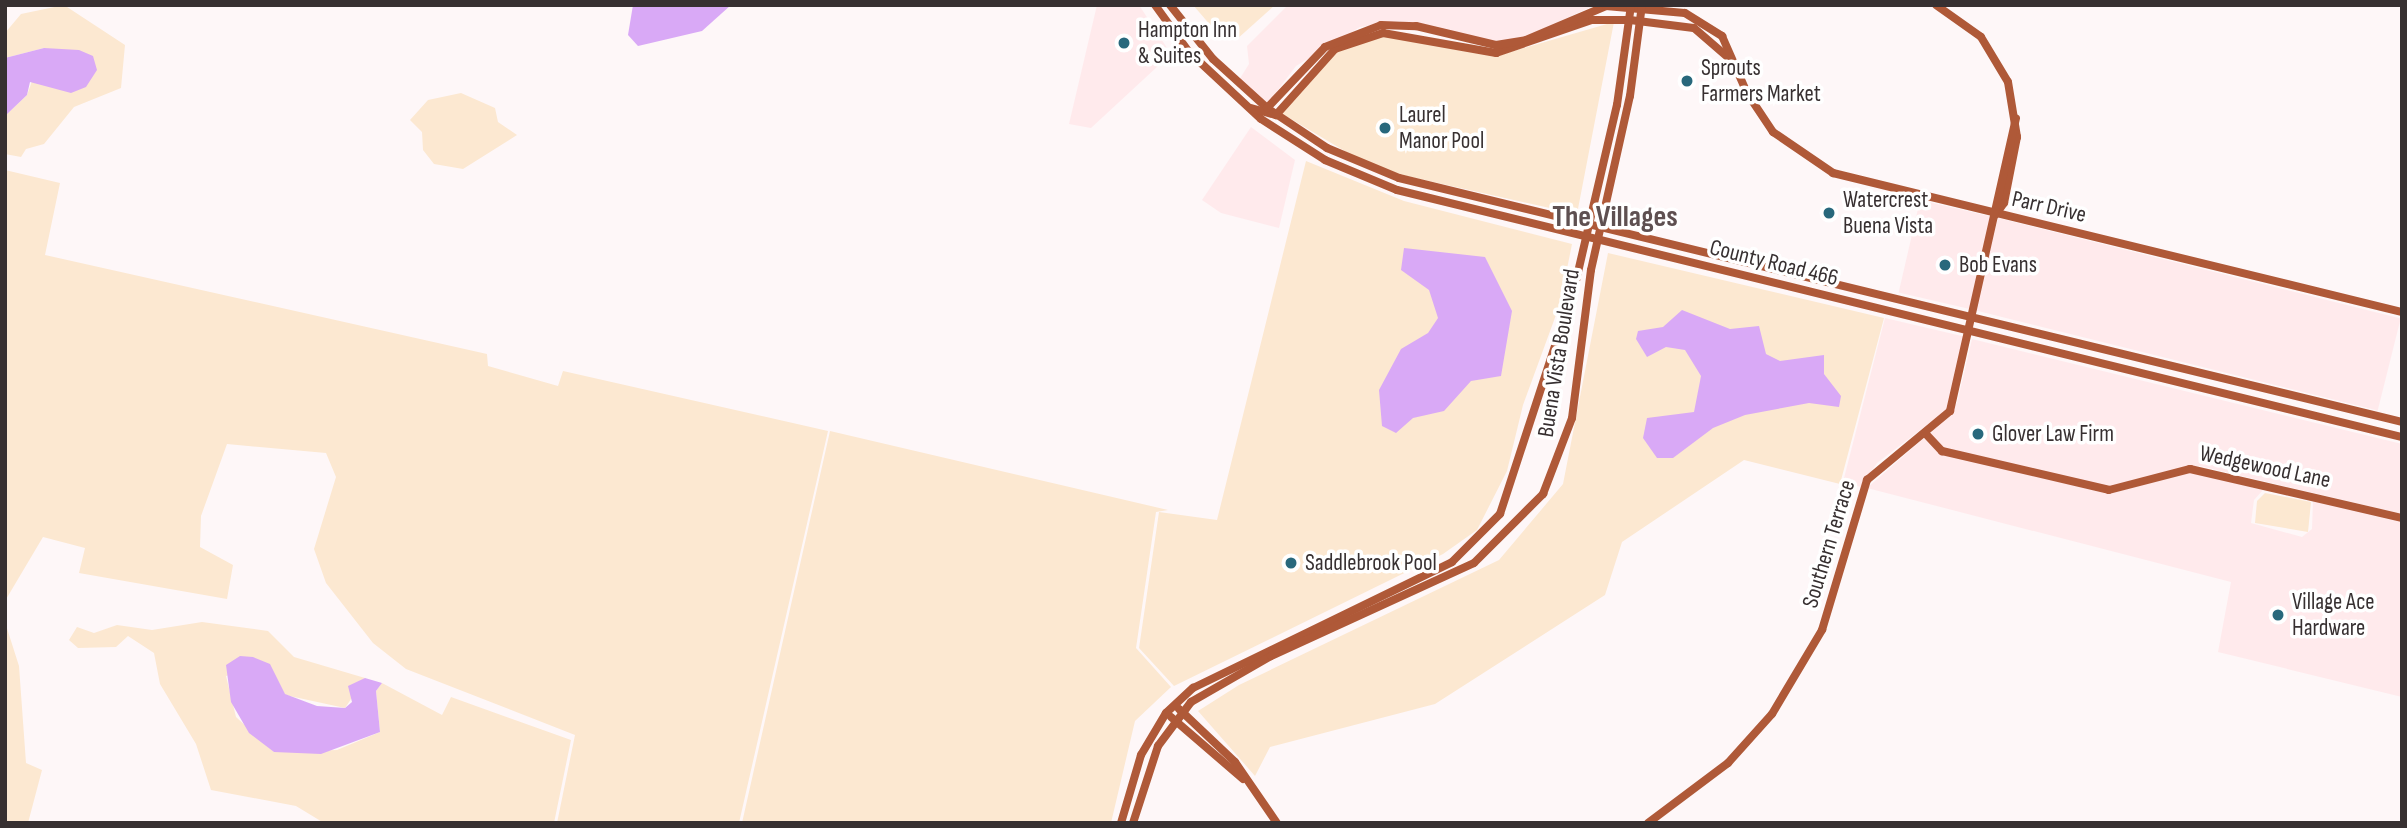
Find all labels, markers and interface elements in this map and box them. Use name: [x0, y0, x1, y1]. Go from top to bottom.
place label: Hampton Inn & Suites: [1138, 16, 1237, 70]
marker: Hampton Inn & Suites: [1116, 35, 1132, 51]
place label: Sprouts Farmers Market: [1701, 54, 1821, 108]
marker: Sprouts Farmers Market: [1679, 73, 1695, 89]
place label: Laurel Manor Pool: [1399, 101, 1484, 155]
marker: Laurel Manor Pool: [1377, 120, 1393, 136]
street label: Parr Drive: [2009, 185, 2089, 229]
place label: Watercrest Buena Vista: [1843, 186, 1933, 240]
district label: The Villages: [1552, 199, 1678, 235]
marker: Watercrest Buena Vista: [1821, 205, 1837, 221]
street label: County Road 466: [1707, 234, 1841, 292]
place label: Bob Evans: [1959, 251, 2037, 279]
marker: Bob Evans: [1937, 257, 1953, 273]
street label: Buena Vista Boulevard: [1532, 267, 1586, 439]
place label: Glover Law Firm: [1992, 420, 2114, 448]
marker: Glover Law Firm: [1970, 426, 1986, 442]
street label: Wedgewood Lane: [2197, 440, 2333, 494]
street label: Southern Terrace: [1796, 477, 1862, 611]
place label: Saddlebrook Pool: [1305, 549, 1437, 577]
marker: Saddlebrook Pool: [1283, 555, 1299, 571]
place label: Village Ace Hardware: [2292, 588, 2375, 642]
marker: Village Ace Hardware: [2270, 607, 2286, 623]

